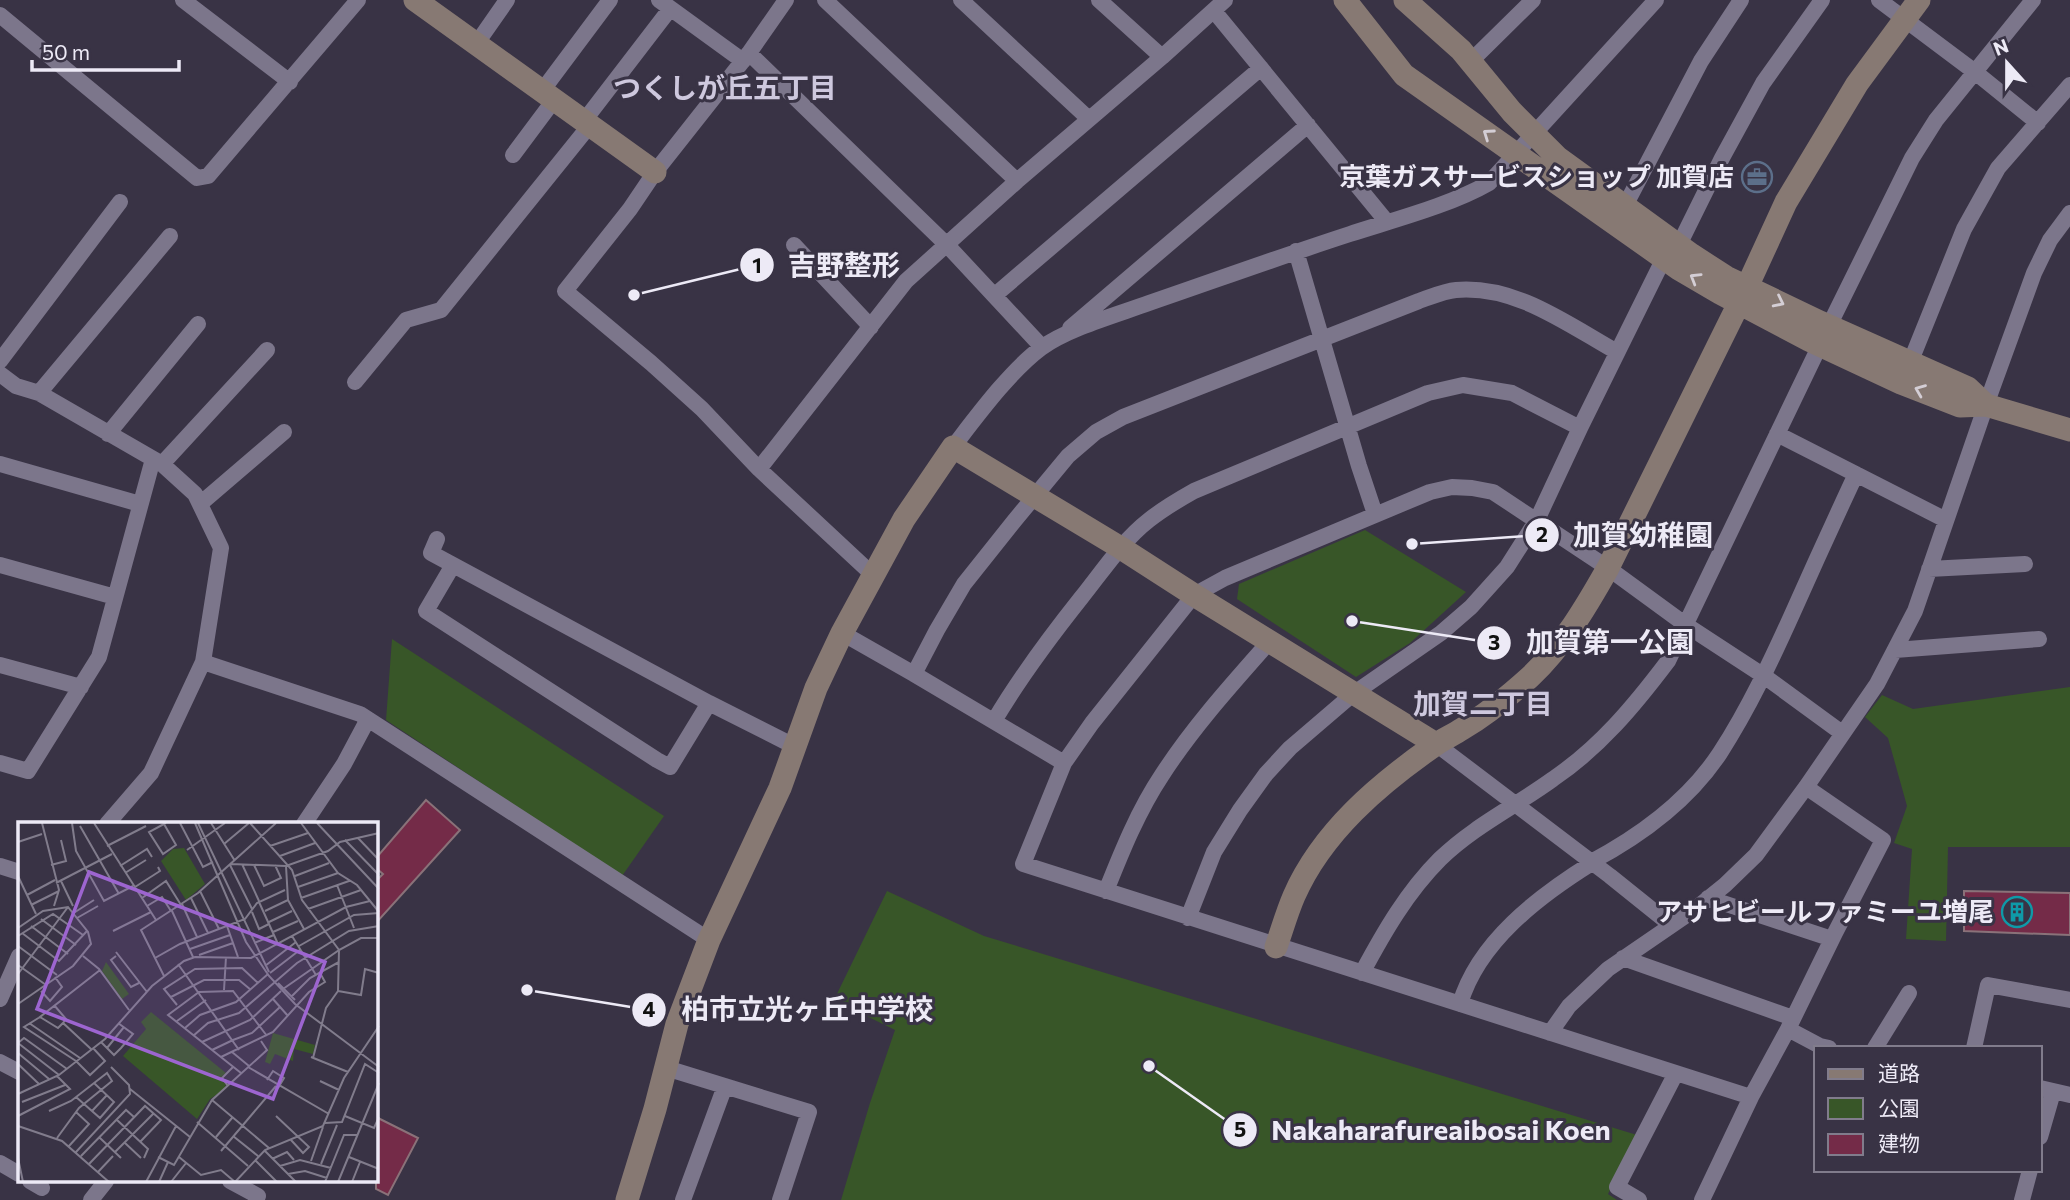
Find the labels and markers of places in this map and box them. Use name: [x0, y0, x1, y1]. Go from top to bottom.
place label: 京葉ガスサービスショップ 加賀店: [1339, 160, 1734, 191]
office icon: 京葉ガスサービスショップ 加賀店: [1740, 160, 1774, 194]
callout: 吉野整形: [739, 241, 914, 290]
callout: 加賀幼稚園: [1524, 510, 1727, 559]
callout: 加賀第一公園: [1477, 618, 1708, 667]
place label: アサヒビールファミーユ増尾: [1656, 895, 1994, 926]
building icon: アサヒビールファミーユ増尾: [2000, 895, 2034, 929]
callout: 柏市立光ヶ丘中学校: [632, 985, 947, 1034]
callout: Nakaharafureaibosai Koen: [1223, 1105, 1625, 1154]

